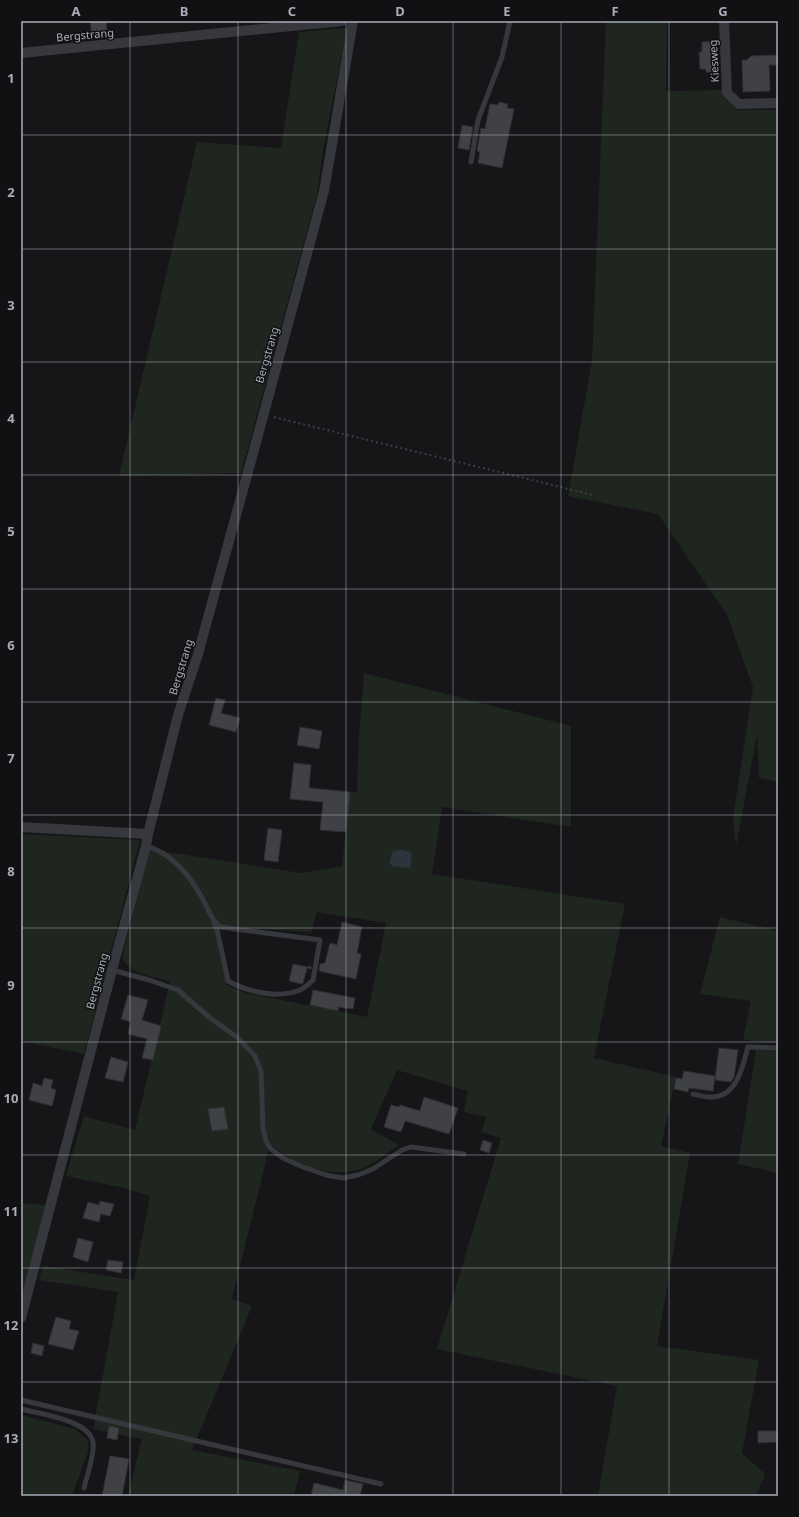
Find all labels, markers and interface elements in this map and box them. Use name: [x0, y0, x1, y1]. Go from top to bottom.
text: A: [72, 2, 81, 20]
text: B: [180, 2, 188, 20]
text: C: [288, 2, 296, 20]
text: D: [395, 2, 405, 20]
text: E: [503, 2, 511, 20]
text: F: [611, 2, 619, 20]
text: G: [718, 2, 728, 20]
street label: Bergstrang: [55, 25, 114, 44]
street label: Kiesweg: [705, 39, 722, 83]
text: 1: [7, 69, 15, 87]
text: 2: [7, 183, 15, 201]
text: 3: [7, 296, 15, 314]
street label: Bergstrang: [251, 325, 282, 385]
text: 4: [7, 409, 15, 427]
text: 5: [7, 522, 15, 540]
text: 6: [7, 636, 15, 654]
street label: Bergstrang: [165, 637, 196, 697]
text: 7: [7, 749, 15, 767]
text: 8: [7, 862, 15, 880]
street label: Bergstrang: [82, 951, 111, 1011]
text: 9: [7, 976, 15, 994]
text: 10: [4, 1089, 18, 1107]
text: 11: [4, 1202, 18, 1220]
text: 12: [4, 1316, 18, 1334]
text: 13: [4, 1429, 18, 1447]

